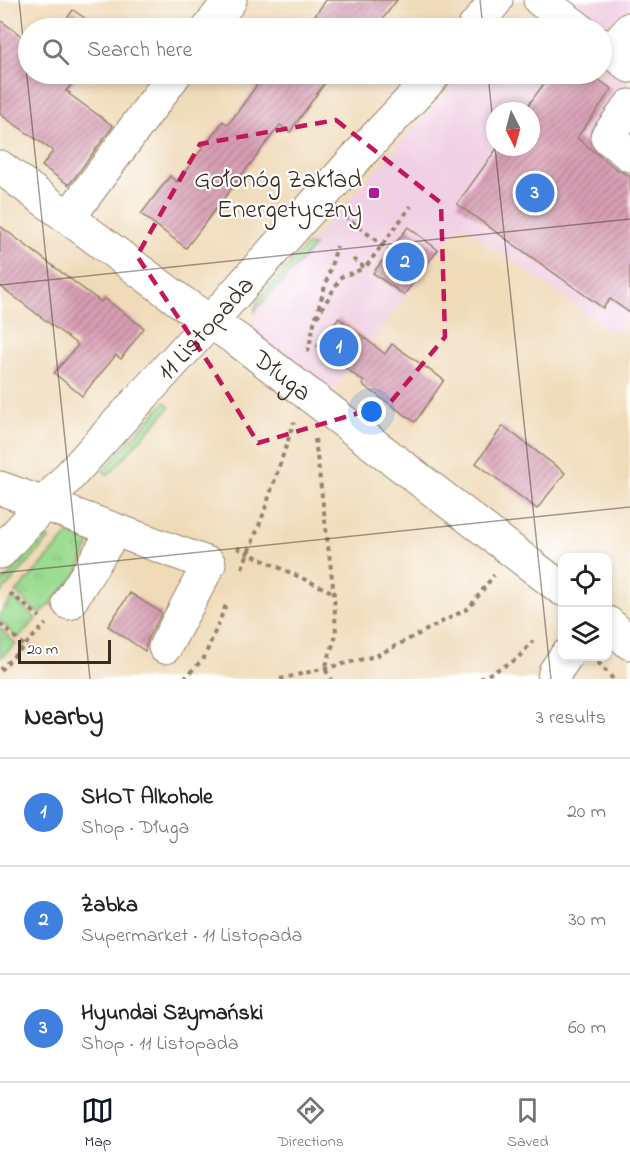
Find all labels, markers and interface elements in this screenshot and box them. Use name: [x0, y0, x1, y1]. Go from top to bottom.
search box: [18, 18, 612, 84]
icon: search: [39, 35, 72, 68]
text: Search here: [87, 35, 192, 67]
north arrow: [486, 102, 540, 156]
place label: Gołonóg Zakład Energetyczny: [194, 162, 362, 230]
pin: 3: [516, 170, 554, 216]
marker: Gołonóg Zakład Energetyczny: [367, 186, 381, 200]
pin: 2: [386, 240, 424, 284]
street label: 11 Listopada: [149, 268, 265, 390]
pin: 1: [320, 324, 358, 370]
street label: Długa: [243, 341, 319, 412]
your location: [357, 397, 386, 426]
map controls: [558, 553, 612, 661]
button: locate: [558, 553, 612, 607]
button: layers: [558, 607, 612, 661]
scale bar: [18, 637, 111, 664]
text: 20 m: [27, 638, 58, 662]
text: Nearby: [24, 699, 103, 737]
text: 3 results: [536, 704, 606, 733]
text: SHOT Alkohole: [81, 782, 213, 814]
text: 1: [40, 798, 47, 827]
text: 20 m: [567, 798, 606, 827]
text: Shop · Długa: [81, 814, 189, 843]
text: Żabka: [81, 890, 138, 922]
text: 2: [39, 906, 48, 935]
text: 30 m: [569, 906, 606, 935]
text: Supermarket · 11 Listopada: [81, 922, 302, 951]
text: Hyundai Szymański: [81, 998, 263, 1030]
text: 3: [39, 1014, 48, 1043]
text: 60 m: [568, 1014, 606, 1043]
text: Shop · 11 Listopada: [81, 1030, 239, 1059]
tab: Map: [81, 1094, 114, 1154]
tab: Directions: [277, 1094, 344, 1154]
tab: Saved: [507, 1094, 549, 1154]

